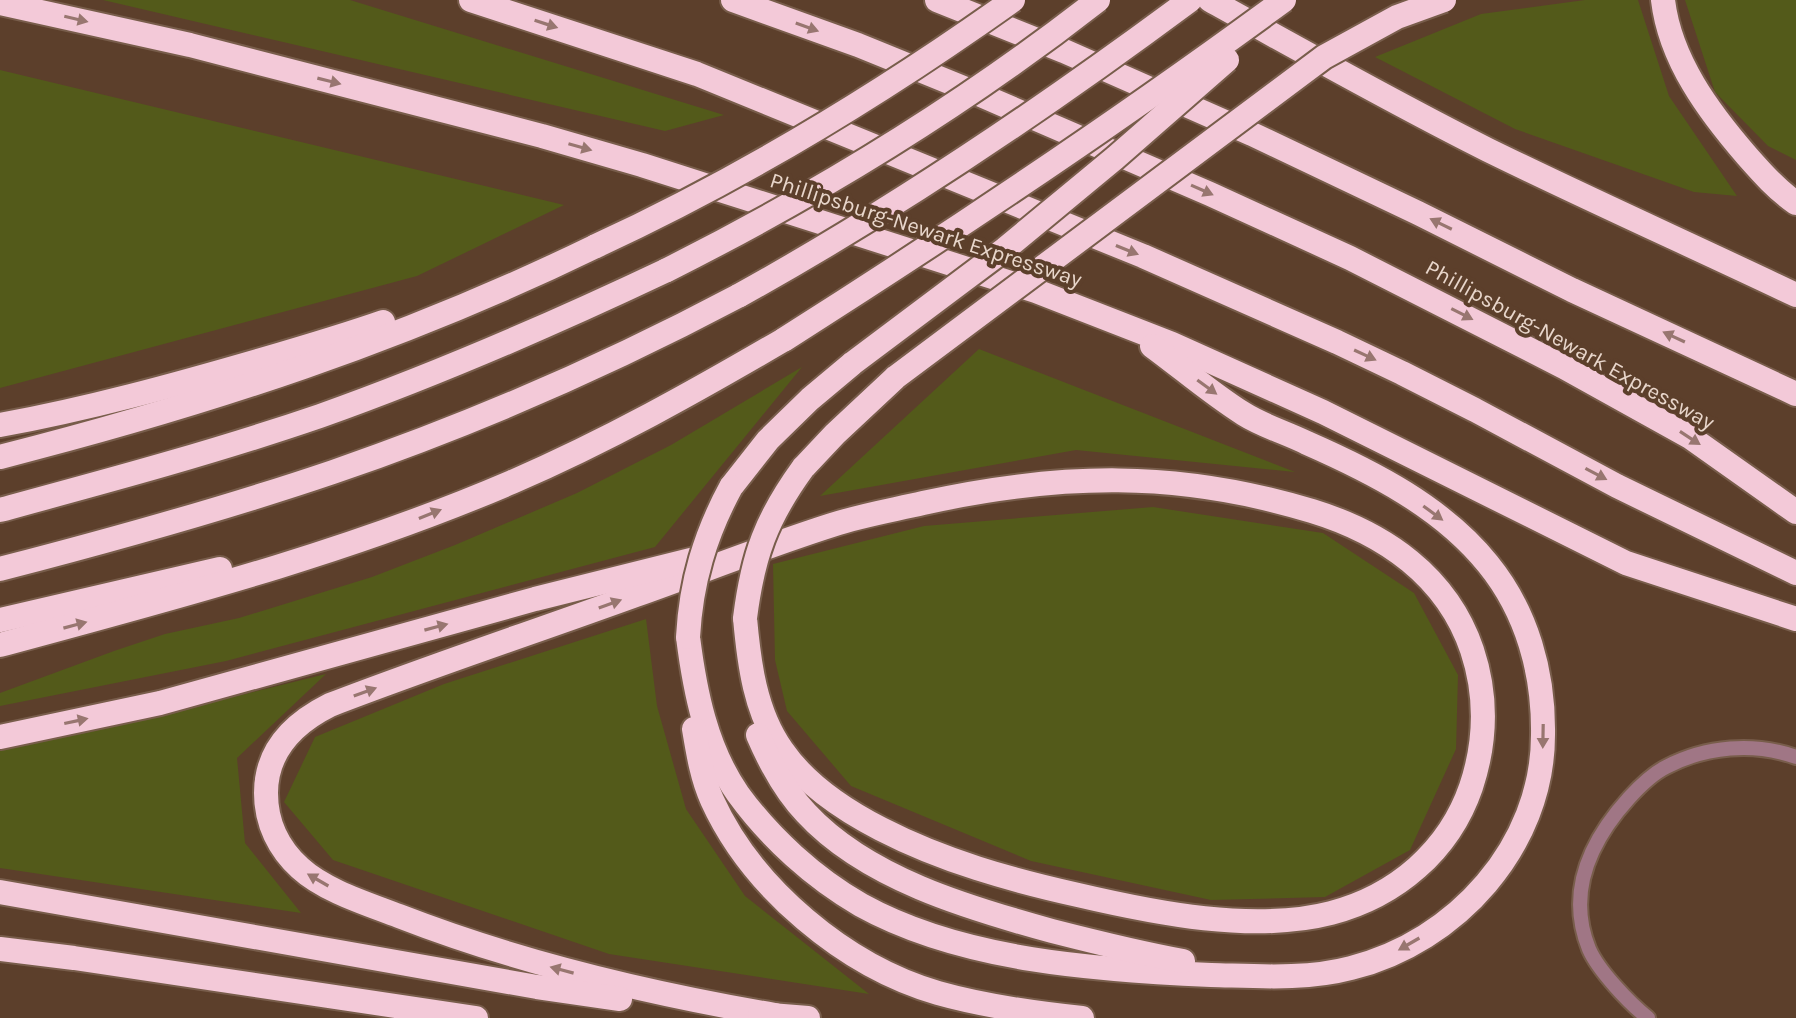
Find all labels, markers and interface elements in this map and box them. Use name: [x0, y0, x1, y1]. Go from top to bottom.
one-way arrow: [64, 13, 89, 26]
one-way arrow: [534, 18, 558, 30]
one-way arrow: [795, 21, 819, 33]
one-way arrow: [316, 76, 341, 88]
one-way arrow: [569, 141, 593, 154]
street label: Phillipsburg-Newark Expressway: [767, 167, 1085, 293]
one-way arrow: [1190, 183, 1214, 197]
one-way arrow: [1429, 217, 1452, 231]
one-way arrow: [1115, 244, 1139, 257]
street label: Phillipsburg-Newark Expressway: [1421, 254, 1719, 436]
one-way arrow: [1450, 307, 1473, 321]
one-way arrow: [1663, 330, 1686, 344]
one-way arrow: [1353, 348, 1376, 362]
one-way arrow: [1197, 378, 1217, 394]
one-way arrow: [1679, 431, 1701, 445]
one-way arrow: [1584, 468, 1607, 481]
one-way arrow: [1423, 505, 1444, 520]
one-way arrow: [418, 507, 442, 520]
one-way arrow: [598, 598, 622, 610]
one-way arrow: [64, 618, 88, 631]
one-way arrow: [424, 620, 449, 632]
one-way arrow: [353, 685, 377, 698]
one-way arrow: [64, 714, 89, 727]
one-way arrow: [1537, 724, 1549, 749]
one-way arrow: [307, 873, 330, 887]
one-way arrow: [1398, 937, 1421, 951]
one-way arrow: [549, 963, 574, 975]

